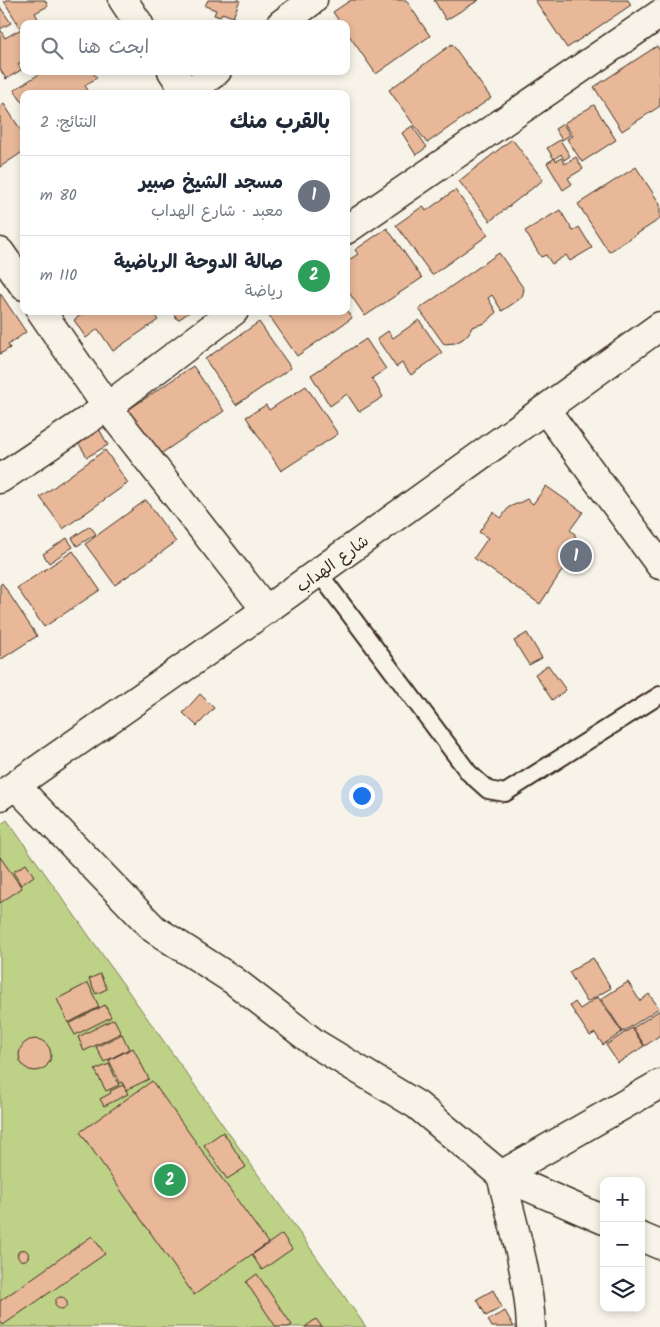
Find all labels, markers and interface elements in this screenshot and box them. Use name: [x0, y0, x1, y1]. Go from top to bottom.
search box: [20, 20, 350, 75]
text: ابحث هنا: [78, 33, 149, 63]
icon: search: [38, 34, 66, 62]
text: بالقرب منك: [230, 106, 330, 139]
text: النتائج: 2: [40, 110, 97, 135]
text: مسجد الشيخ صبير: [139, 168, 283, 198]
text: 80 m: [40, 183, 77, 208]
text: 1: [312, 183, 316, 208]
text: معبد · شارع الهداب: [151, 199, 283, 224]
text: صالة الدوحة الرياضية: [114, 248, 283, 278]
text: 110 m: [40, 263, 77, 288]
text: 2: [309, 263, 319, 288]
text: رياضة: [245, 279, 283, 304]
street label: شارع الهداب: [291, 529, 375, 599]
pin: 1: [560, 537, 592, 575]
your location: [349, 783, 375, 809]
pin: 2: [154, 1161, 186, 1199]
map controls: [600, 1177, 645, 1312]
button: +: [600, 1177, 645, 1222]
button: −: [600, 1222, 645, 1267]
button: layers: [600, 1267, 645, 1312]

